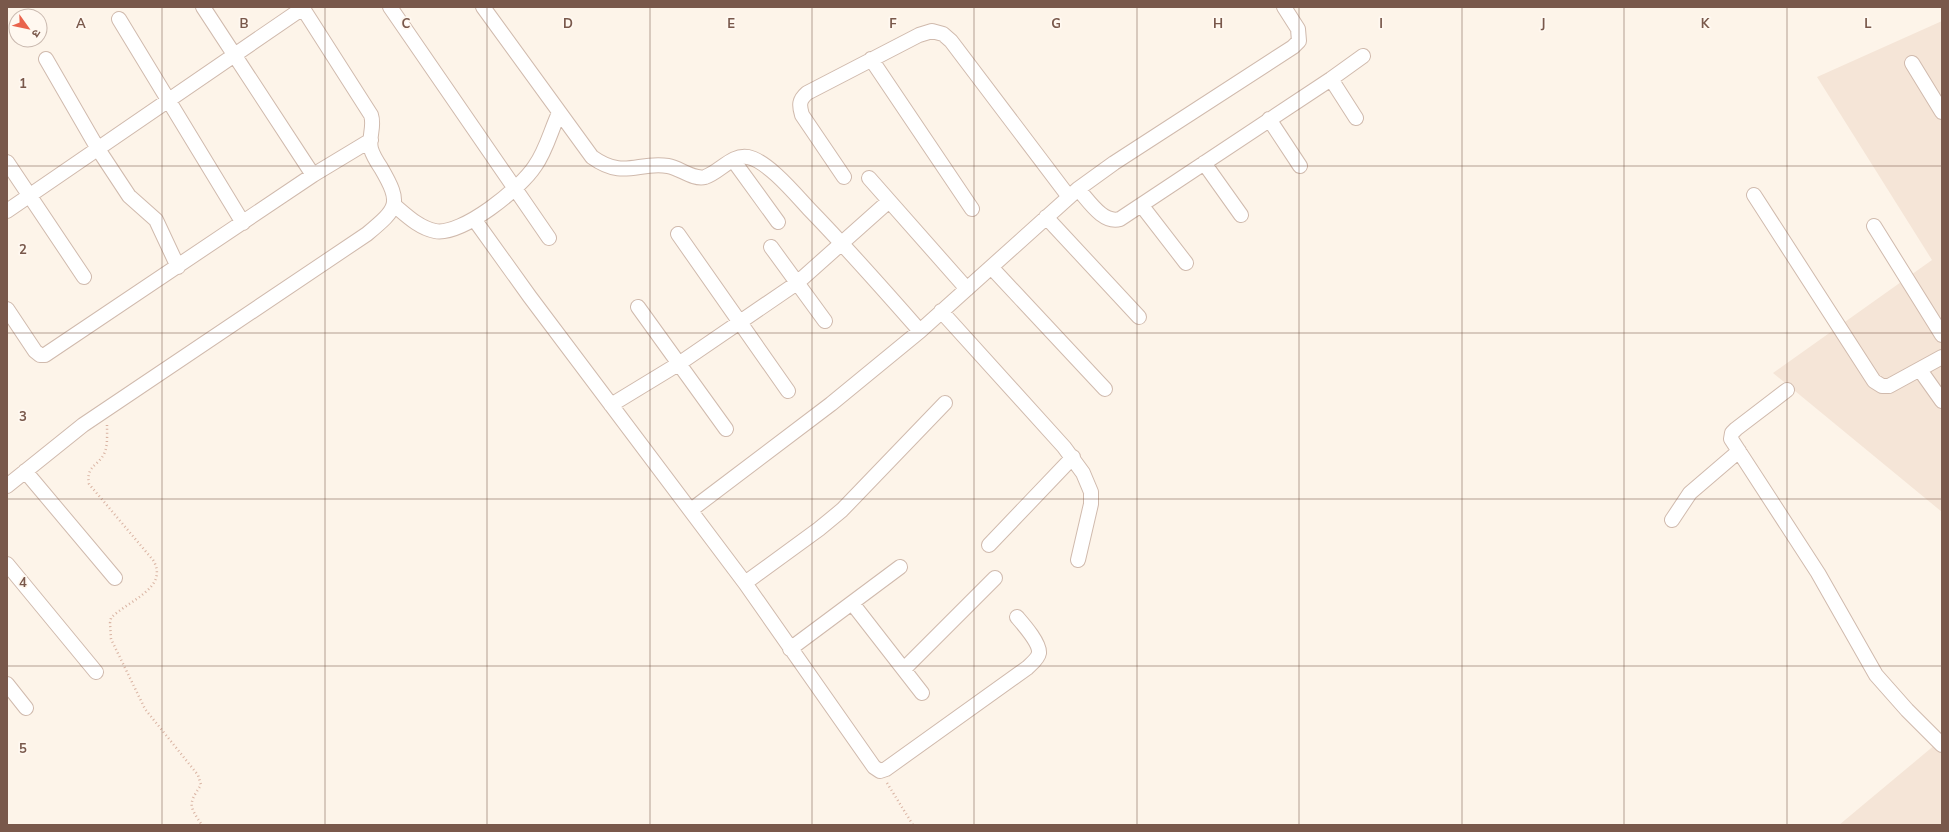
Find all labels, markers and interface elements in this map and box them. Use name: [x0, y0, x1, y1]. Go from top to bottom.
north arrow: [8, 8, 48, 48]
text: A: [76, 15, 86, 31]
text: B: [240, 15, 249, 31]
text: C: [402, 15, 411, 31]
text: D: [563, 15, 573, 31]
text: E: [727, 15, 735, 31]
text: F: [889, 15, 897, 31]
text: G: [1051, 15, 1061, 31]
text: H: [1213, 15, 1223, 31]
text: I: [1379, 15, 1383, 31]
text: J: [1541, 15, 1545, 31]
text: K: [1701, 15, 1711, 31]
text: L: [1864, 15, 1872, 31]
text: उ: [28, 27, 44, 40]
text: 1: [19, 75, 27, 91]
text: 2: [19, 241, 27, 257]
text: 3: [19, 408, 27, 424]
text: 4: [19, 574, 27, 590]
text: 5: [19, 740, 27, 756]

